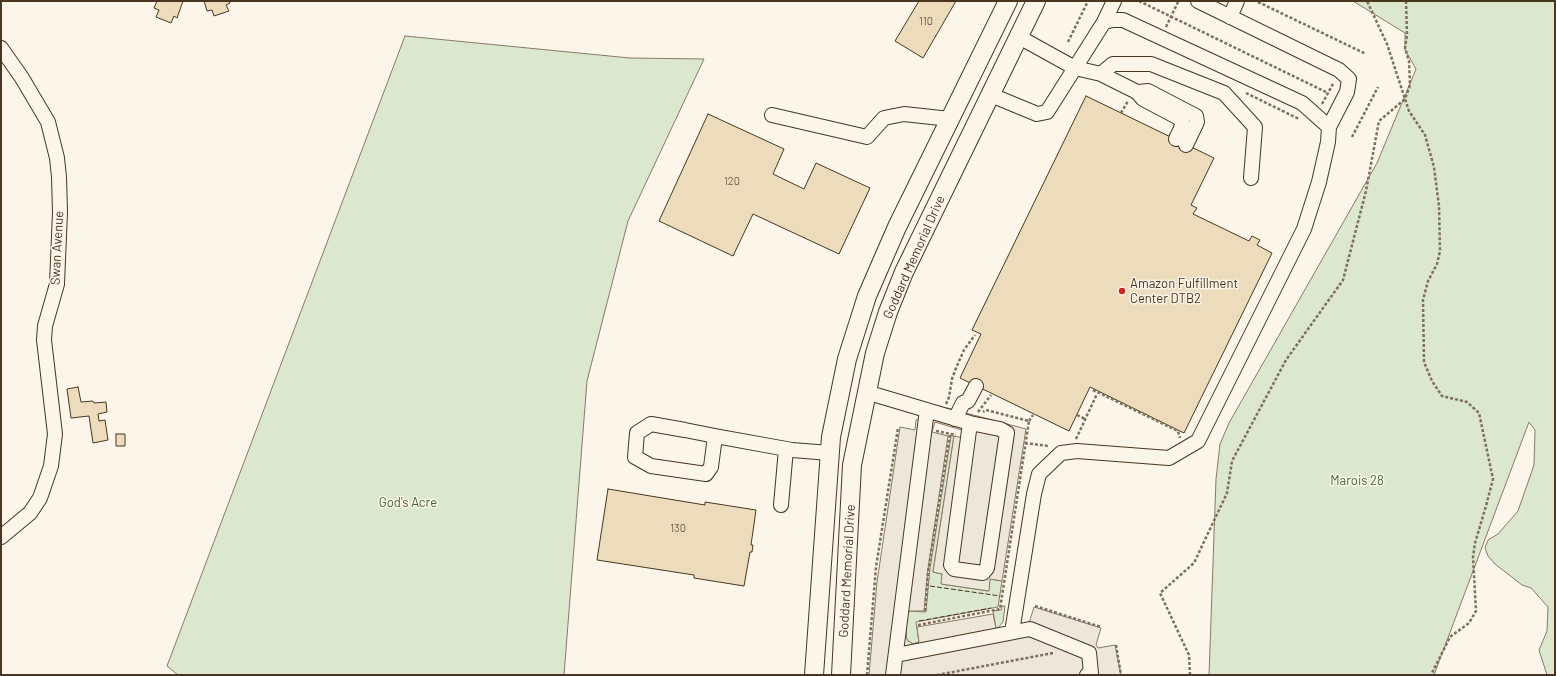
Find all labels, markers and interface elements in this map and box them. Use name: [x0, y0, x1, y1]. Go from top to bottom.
house number: 110: [919, 14, 933, 28]
house number: 120: [724, 174, 740, 188]
street label: Goddard Memorial Drive: [880, 193, 948, 321]
street label: Swan Avenue: [47, 210, 67, 286]
place label: Amazon Fulfillment Center DTB2: [1130, 276, 1238, 307]
marker: Amazon Fulfillment Center DTB2: [1117, 286, 1127, 296]
park label: Marois 28: [1330, 473, 1384, 489]
park label: God's Acre: [379, 495, 437, 511]
street label: Goddard Memorial Drive: [836, 504, 858, 638]
house number: 130: [670, 521, 686, 535]

